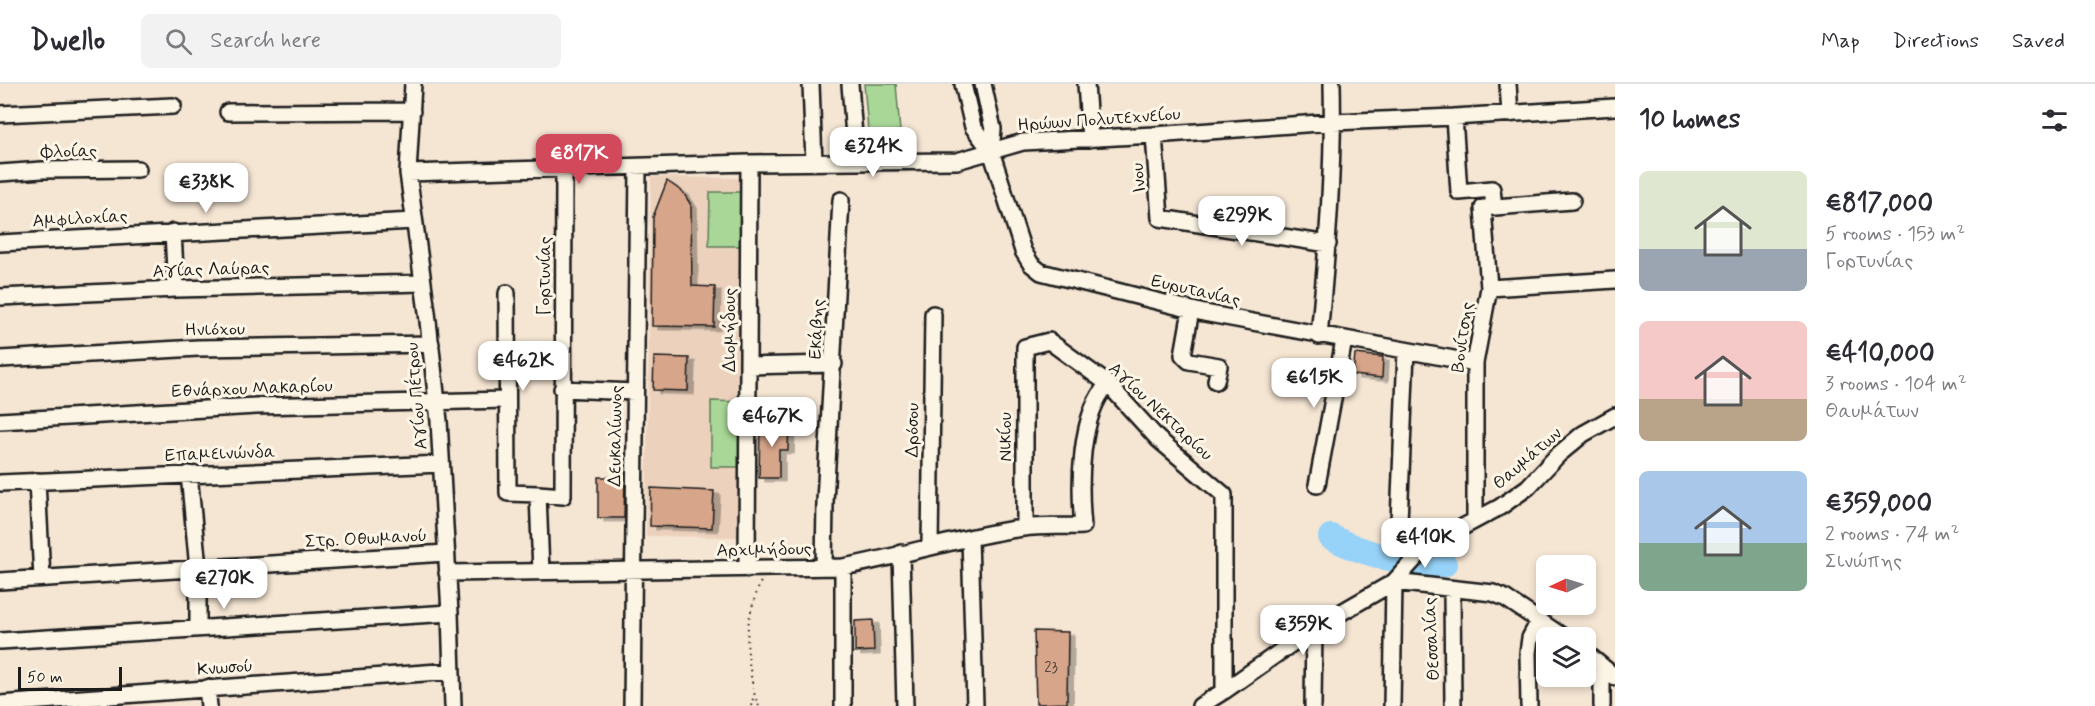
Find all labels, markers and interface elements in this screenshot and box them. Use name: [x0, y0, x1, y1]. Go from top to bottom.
search box: [141, 14, 561, 68]
text: Dwello: [30, 23, 105, 60]
icon: search: [162, 25, 195, 58]
text: Search here: [210, 27, 321, 55]
text: Map: [1821, 27, 1860, 55]
text: Directions: [1893, 27, 1979, 55]
text: Saved: [2012, 27, 2065, 55]
street label: Ηρώων Πολυτεχνείου: [1017, 102, 1181, 138]
text: 10 homes: [1639, 103, 1740, 137]
icon: filters: [2038, 104, 2071, 137]
pin: €324K: [831, 127, 915, 178]
text: €324K: [844, 133, 902, 160]
pin: €817K: [537, 134, 621, 185]
street label: Φλοίας: [40, 140, 97, 165]
text: €817K: [550, 140, 608, 167]
street label: Ινου: [1126, 162, 1152, 194]
pin: €338K: [164, 163, 248, 214]
text: €338K: [178, 169, 234, 196]
text: €817,000: [1825, 187, 1933, 221]
icon: home: [1687, 195, 1759, 267]
pin: €299K: [1200, 196, 1284, 247]
text: €299K: [1212, 202, 1272, 229]
street label: Αμφιλοχίας: [32, 205, 128, 233]
text: 5 rooms · 153 m²: [1825, 221, 1965, 248]
street label: Γορτυνίας: [532, 236, 558, 316]
text: Γορτυνίας: [1825, 248, 1913, 275]
street label: Αγίας Λαύρας: [152, 256, 270, 284]
street label: Ευρυτανίας: [1149, 269, 1243, 313]
street label: Διομήδους: [718, 288, 742, 372]
street label: Εκάβης: [803, 298, 831, 360]
street label: Βονίτσης: [1446, 300, 1480, 374]
street label: Ηνιόχου: [185, 317, 245, 343]
text: €410,000: [1825, 337, 1935, 371]
street label: Αγίου Πέτρου: [399, 341, 434, 451]
pin: €462K: [481, 341, 565, 392]
icon: home: [1687, 345, 1759, 417]
text: €462K: [492, 347, 554, 374]
street label: Αγίου Νεκταρίου: [1103, 357, 1218, 466]
pin: €615K: [1272, 358, 1356, 409]
text: €615K: [1285, 364, 1343, 391]
text: 3 rooms · 104 m²: [1825, 371, 1967, 398]
street label: Εθνάρχου Μακαρίου: [171, 374, 333, 404]
street label: Δευκαλίωνος: [603, 385, 629, 487]
pin: €467K: [730, 397, 814, 448]
text: Θαυμάτων: [1825, 398, 1919, 425]
text: €467K: [741, 403, 803, 430]
street label: Δρόσου: [901, 403, 925, 458]
street label: Νικίου: [994, 412, 1018, 462]
street label: Θαυμάτων: [1488, 422, 1567, 496]
street label: Επαμεινώνδα: [164, 440, 276, 468]
text: €359,000: [1825, 487, 1932, 521]
icon: home: [1687, 495, 1759, 567]
pin: €410K: [1383, 518, 1467, 569]
text: 2 rooms · 74 m²: [1825, 521, 1959, 548]
street label: Στρ. Οθωμανού: [304, 524, 428, 554]
text: €410K: [1395, 524, 1455, 551]
street label: Αρχιμήδους: [716, 537, 812, 563]
text: Σινώπης: [1825, 548, 1902, 575]
north arrow: [1536, 555, 1596, 615]
map controls: [1536, 555, 1596, 687]
pin: €270K: [182, 559, 266, 610]
text: €270K: [194, 565, 254, 592]
street label: Θεσσαλίας: [1418, 596, 1446, 681]
pin: €359K: [1261, 605, 1345, 656]
text: €359K: [1274, 611, 1332, 638]
button: layers: [1536, 627, 1596, 687]
street label: Κνωσού: [196, 654, 254, 682]
house number: 23: [1044, 658, 1058, 678]
scale bar: [18, 664, 122, 692]
text: 50 m: [27, 667, 63, 688]

